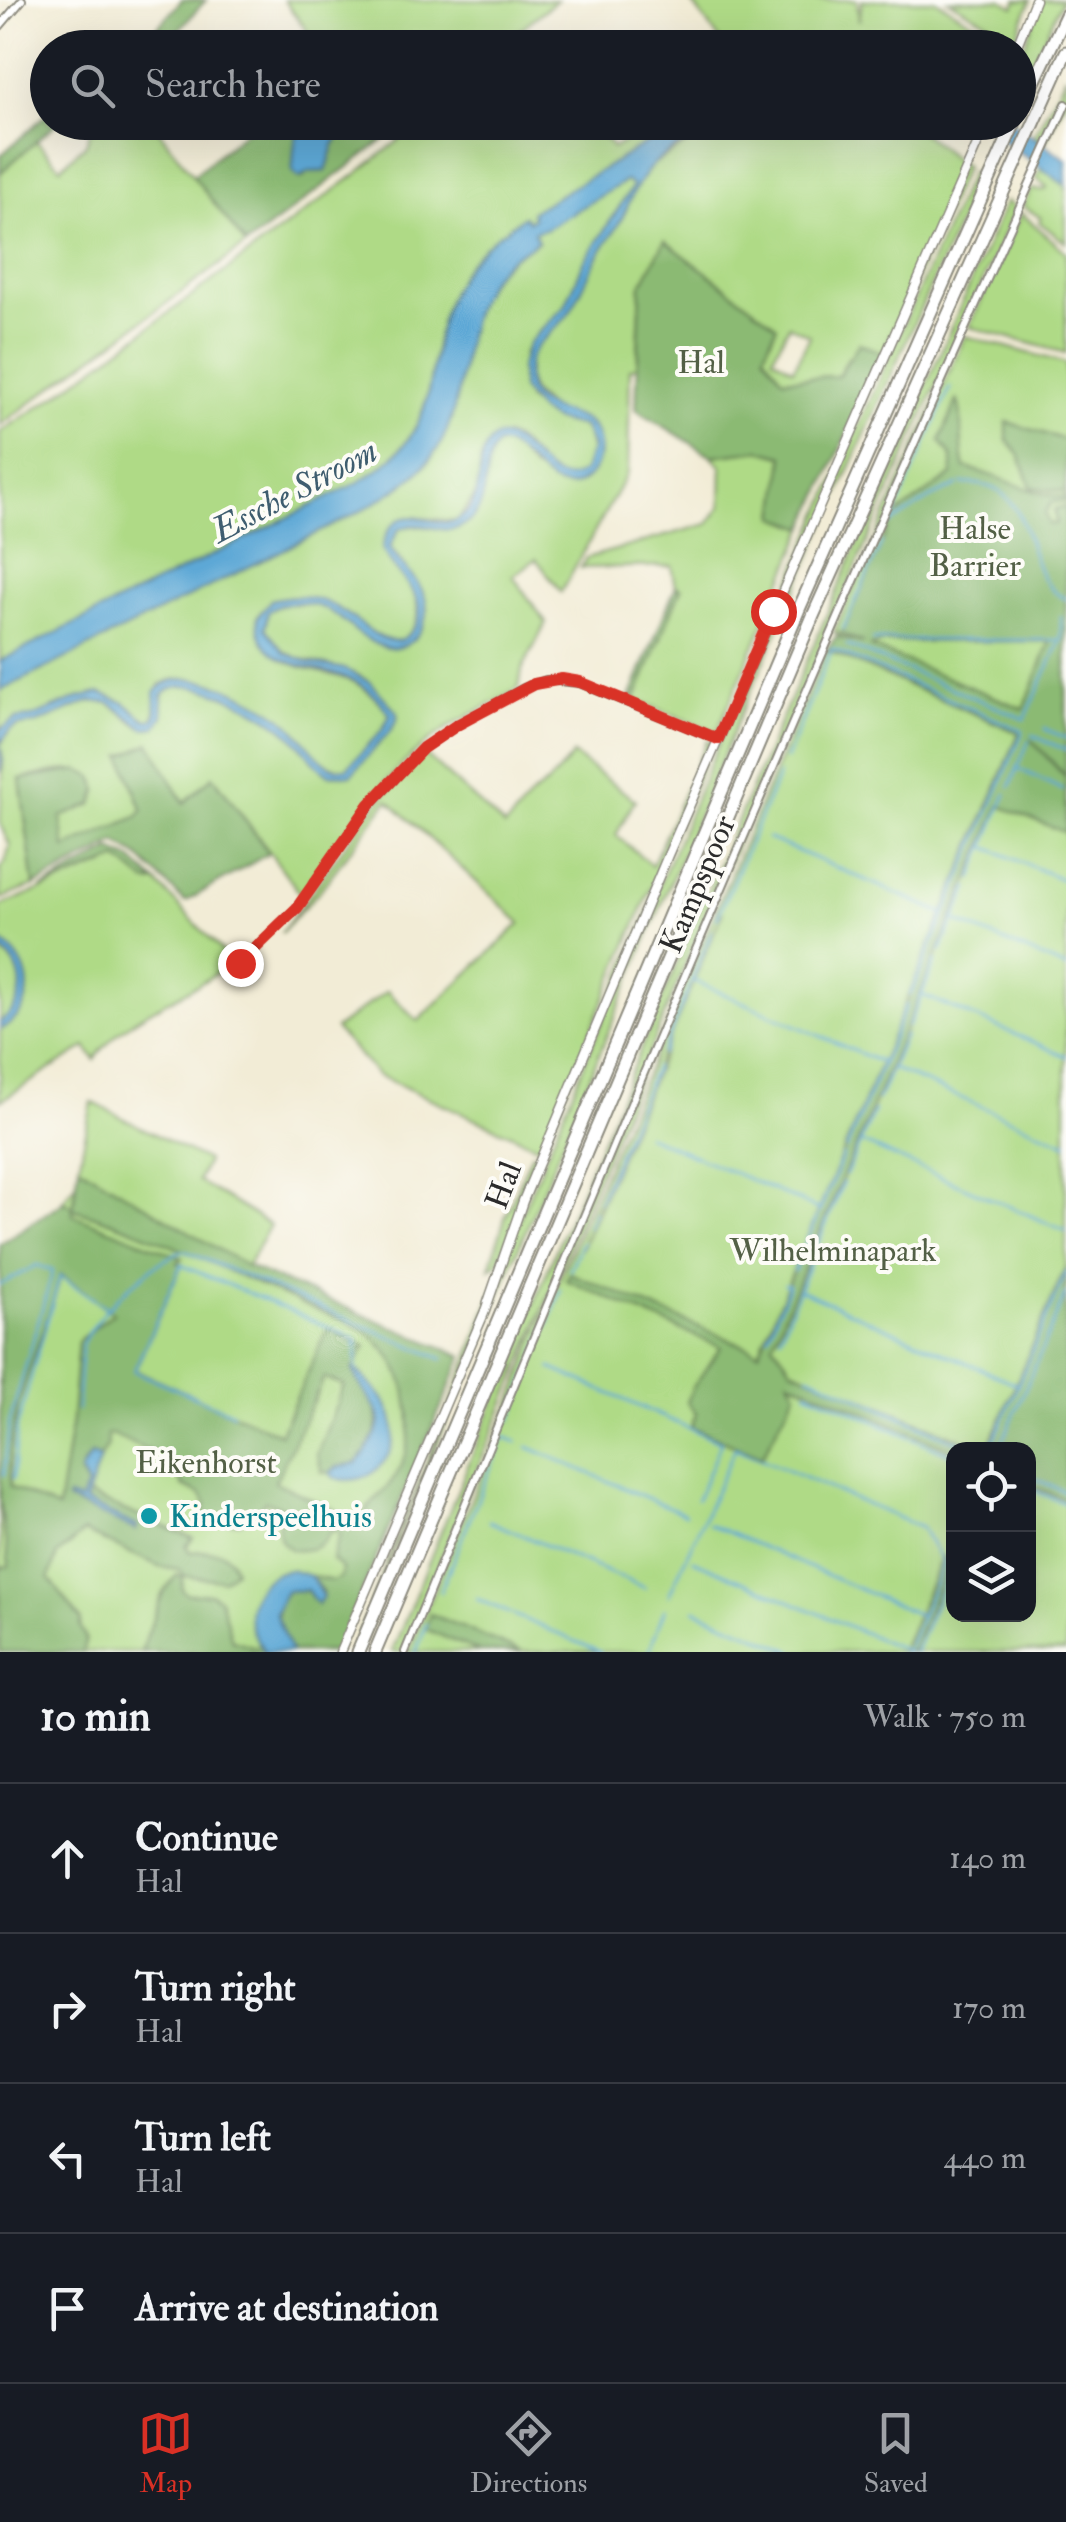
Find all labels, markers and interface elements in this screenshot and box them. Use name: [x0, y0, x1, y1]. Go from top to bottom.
search box: [30, 30, 1036, 140]
icon: search: [65, 58, 120, 113]
text: Search here: [145, 61, 321, 109]
park label: Hal: [677, 343, 725, 383]
water label: Essche Stroom: [202, 429, 385, 554]
park label: Halse Barrier: [929, 509, 1021, 586]
route start: [751, 589, 797, 635]
street label: Kampspoor: [651, 809, 745, 960]
route end: [218, 941, 264, 987]
street label: Hal: [477, 1156, 531, 1215]
park label: Wilhelminapark: [728, 1231, 937, 1271]
map controls: [946, 1442, 1036, 1622]
button: locate: [946, 1442, 1036, 1532]
park label: Eikenhorst: [135, 1443, 277, 1483]
place label: Kinderspeelhuis: [169, 1497, 372, 1537]
marker: Kinderspeelhuis: [138, 1505, 160, 1527]
button: layers: [946, 1532, 1036, 1622]
text: 10 min: [40, 1691, 151, 1743]
text: Walk · 750 m: [863, 1697, 1026, 1737]
text: Continue: [135, 1814, 278, 1862]
icon: ahead: [40, 1831, 95, 1886]
text: 140 m: [949, 1838, 1026, 1878]
text: Hal: [135, 1862, 183, 1902]
text: Turn right: [135, 1964, 296, 2012]
icon: right: [40, 1981, 95, 2036]
text: 170 m: [952, 1988, 1026, 2028]
text: Hal: [135, 2012, 183, 2052]
text: Turn left: [135, 2114, 271, 2162]
icon: left: [40, 2131, 95, 2186]
text: 440 m: [944, 2138, 1026, 2178]
text: Hal: [135, 2162, 183, 2202]
icon: arrive: [40, 2281, 95, 2336]
text: Arrive at destination: [135, 2284, 439, 2332]
tab: Map: [138, 2406, 193, 2501]
tab: Directions: [470, 2406, 587, 2501]
tab: Saved: [864, 2406, 928, 2501]

